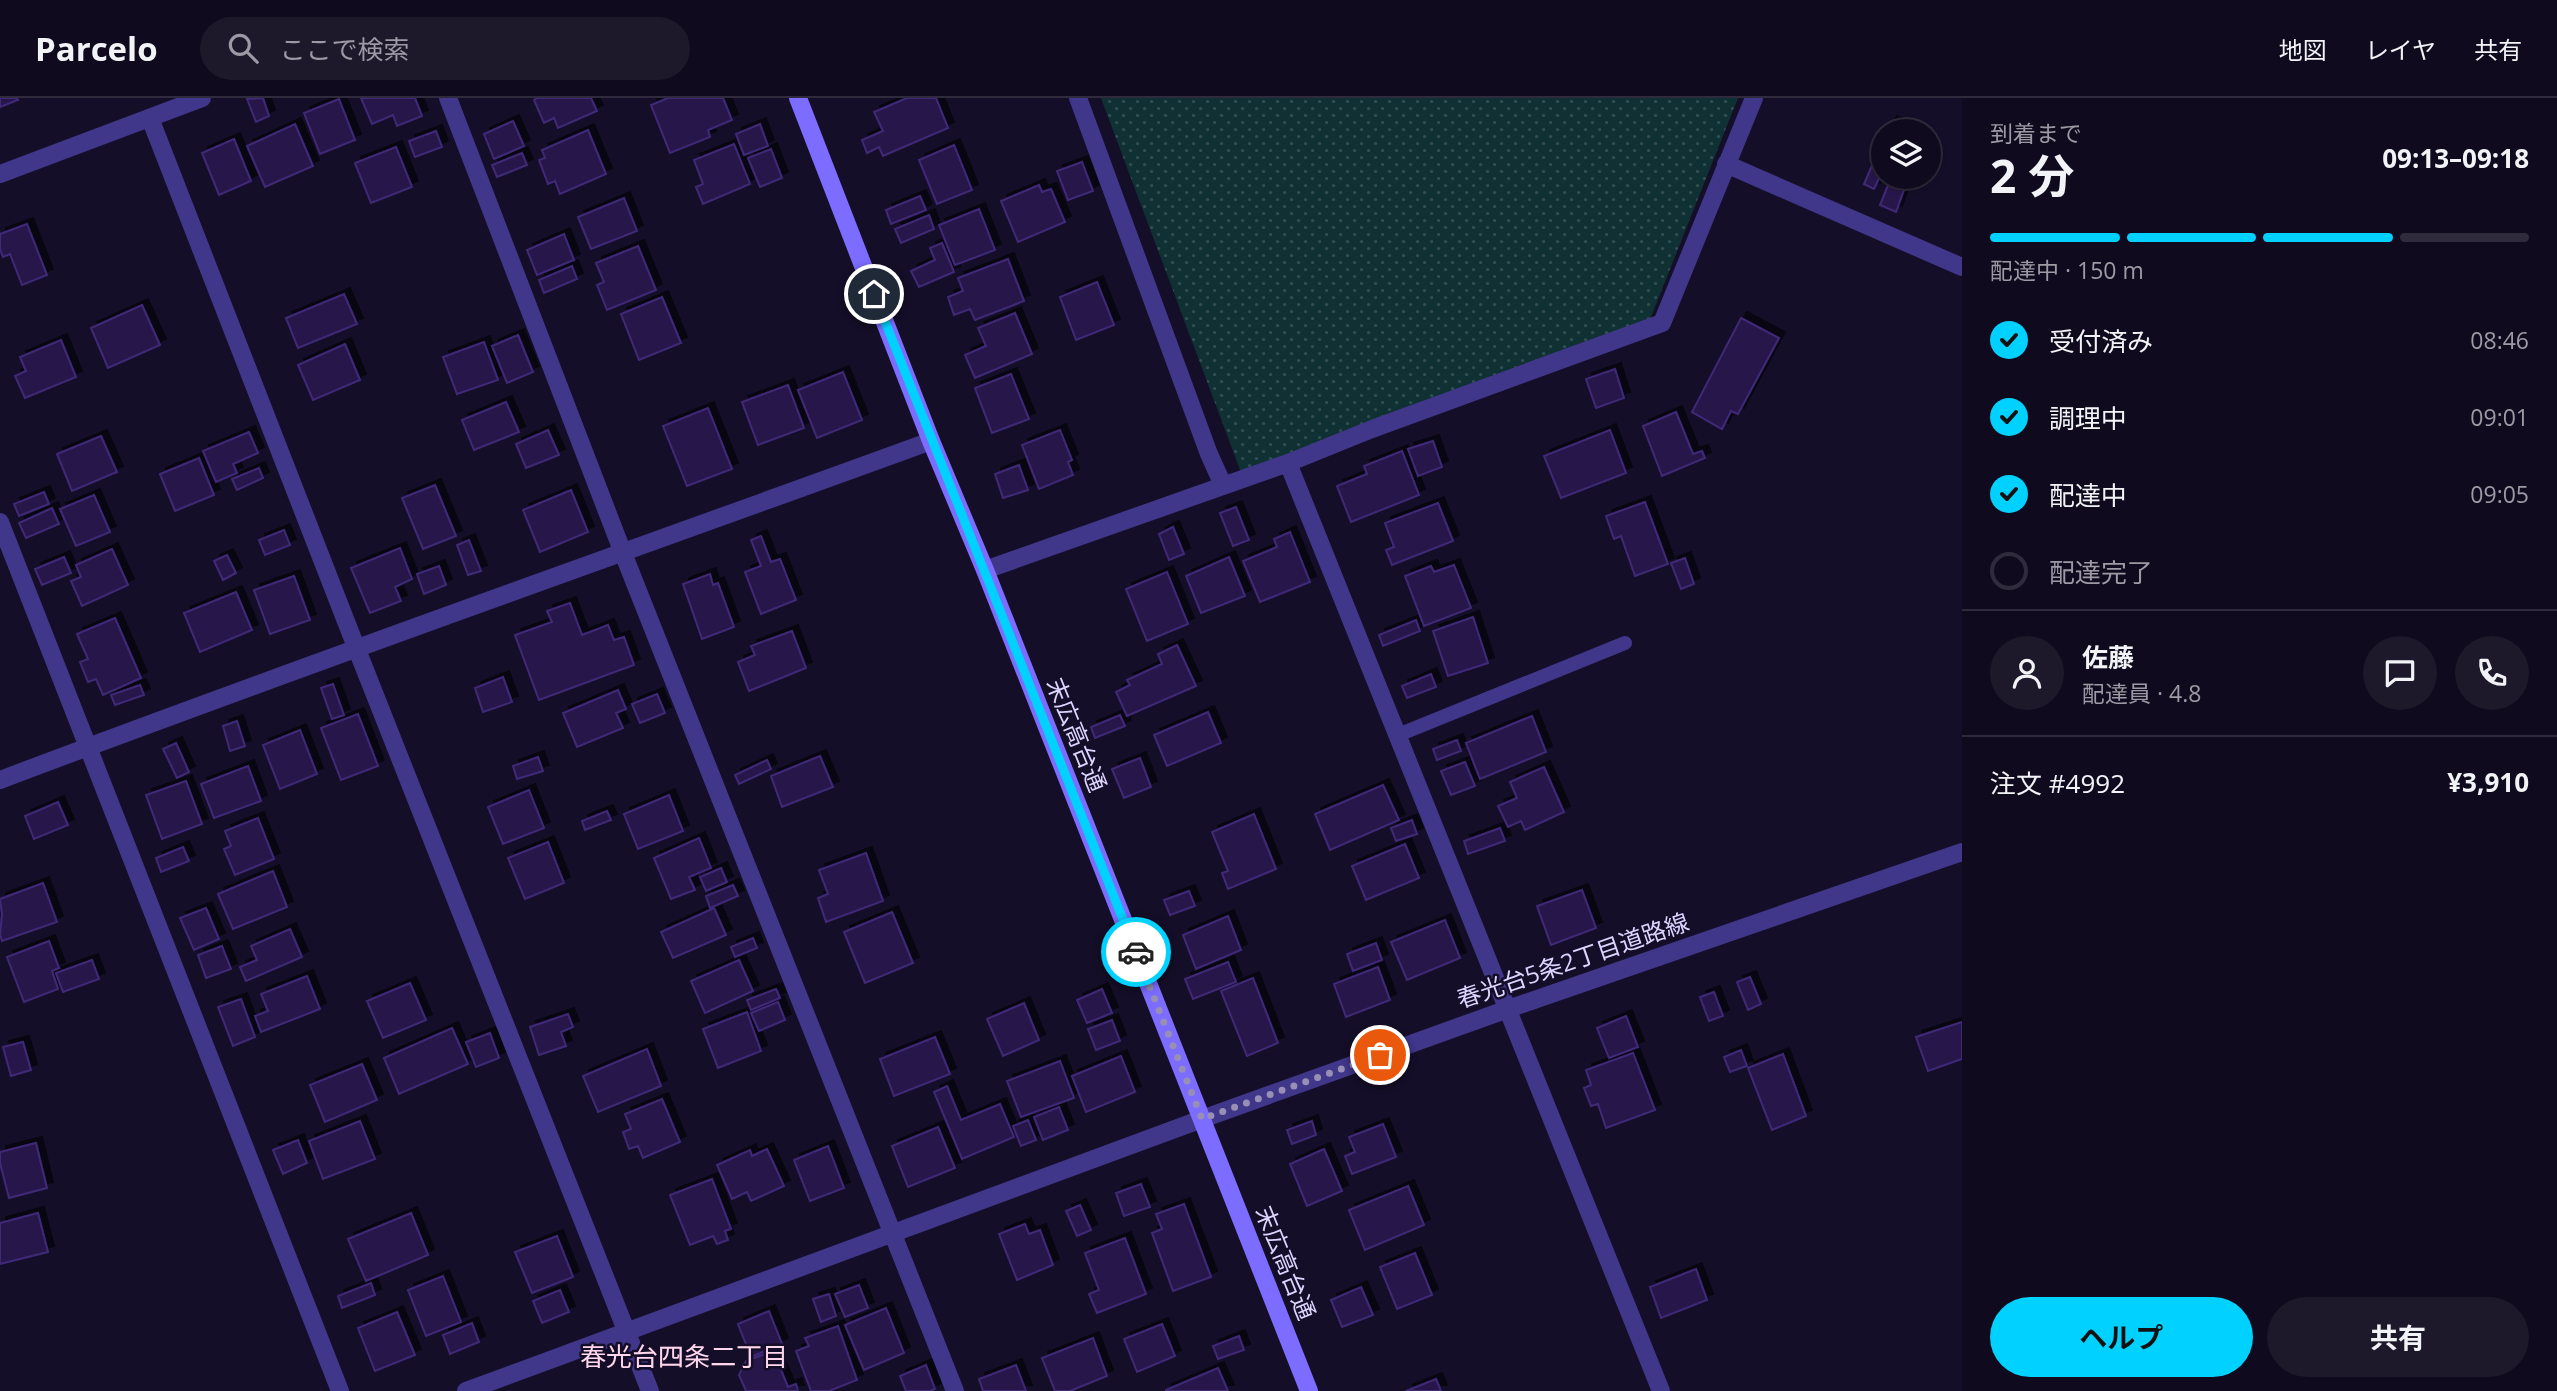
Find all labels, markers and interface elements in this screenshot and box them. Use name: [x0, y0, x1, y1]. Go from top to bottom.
search box: [200, 17, 690, 80]
text: Parcelo: [35, 26, 158, 71]
icon: search: [224, 29, 262, 67]
text: ここで検索: [280, 31, 410, 67]
text: 地図: [2279, 33, 2327, 66]
text: レイヤ: [2365, 33, 2436, 66]
text: 共有: [2474, 33, 2522, 66]
text: 到着まで: [1990, 117, 2082, 149]
map controls: [1871, 119, 1941, 189]
button: layers: [1871, 119, 1941, 189]
text: 09:13–09:18: [2382, 140, 2529, 176]
text: 2 分: [1990, 144, 2074, 206]
text: 配達中 · 150 m: [1990, 254, 2144, 286]
pin: [844, 264, 904, 324]
icon: home: [855, 275, 893, 313]
icon: check: [1990, 321, 2028, 359]
text: 受付済み: [2049, 323, 2153, 359]
text: 08:46: [2470, 324, 2529, 356]
icon: check: [1990, 398, 2028, 436]
text: 調理中: [2049, 400, 2127, 436]
text: 09:01: [2470, 401, 2529, 433]
icon: check: [1990, 475, 2028, 513]
text: 配達中: [2049, 477, 2127, 513]
text: 09:05: [2470, 478, 2529, 510]
text: 配達完了: [2049, 554, 2153, 590]
button: person: [1990, 636, 2064, 710]
button: chat: [2363, 636, 2437, 710]
button: phone: [2455, 636, 2529, 710]
text: 佐藤: [2082, 639, 2134, 675]
street label: 末広高台通: [1040, 673, 1115, 796]
text: 配達員 · 4.8: [2082, 677, 2201, 709]
text: ¥3,910: [2447, 764, 2529, 800]
text: 注文 #4992: [1990, 765, 2125, 801]
street label: 春光台5条2丁目道路線: [1452, 904, 1693, 1015]
courier: [1101, 917, 1171, 987]
icon: car: [1117, 933, 1155, 971]
pin: [1350, 1025, 1410, 1085]
icon: bag: [1361, 1036, 1399, 1074]
street label: 末広高台通: [1249, 1201, 1324, 1324]
button: ヘルプ: [1990, 1297, 2253, 1377]
button: 共有: [2267, 1297, 2529, 1377]
district label: 春光台四条二丁目: [580, 1338, 788, 1374]

